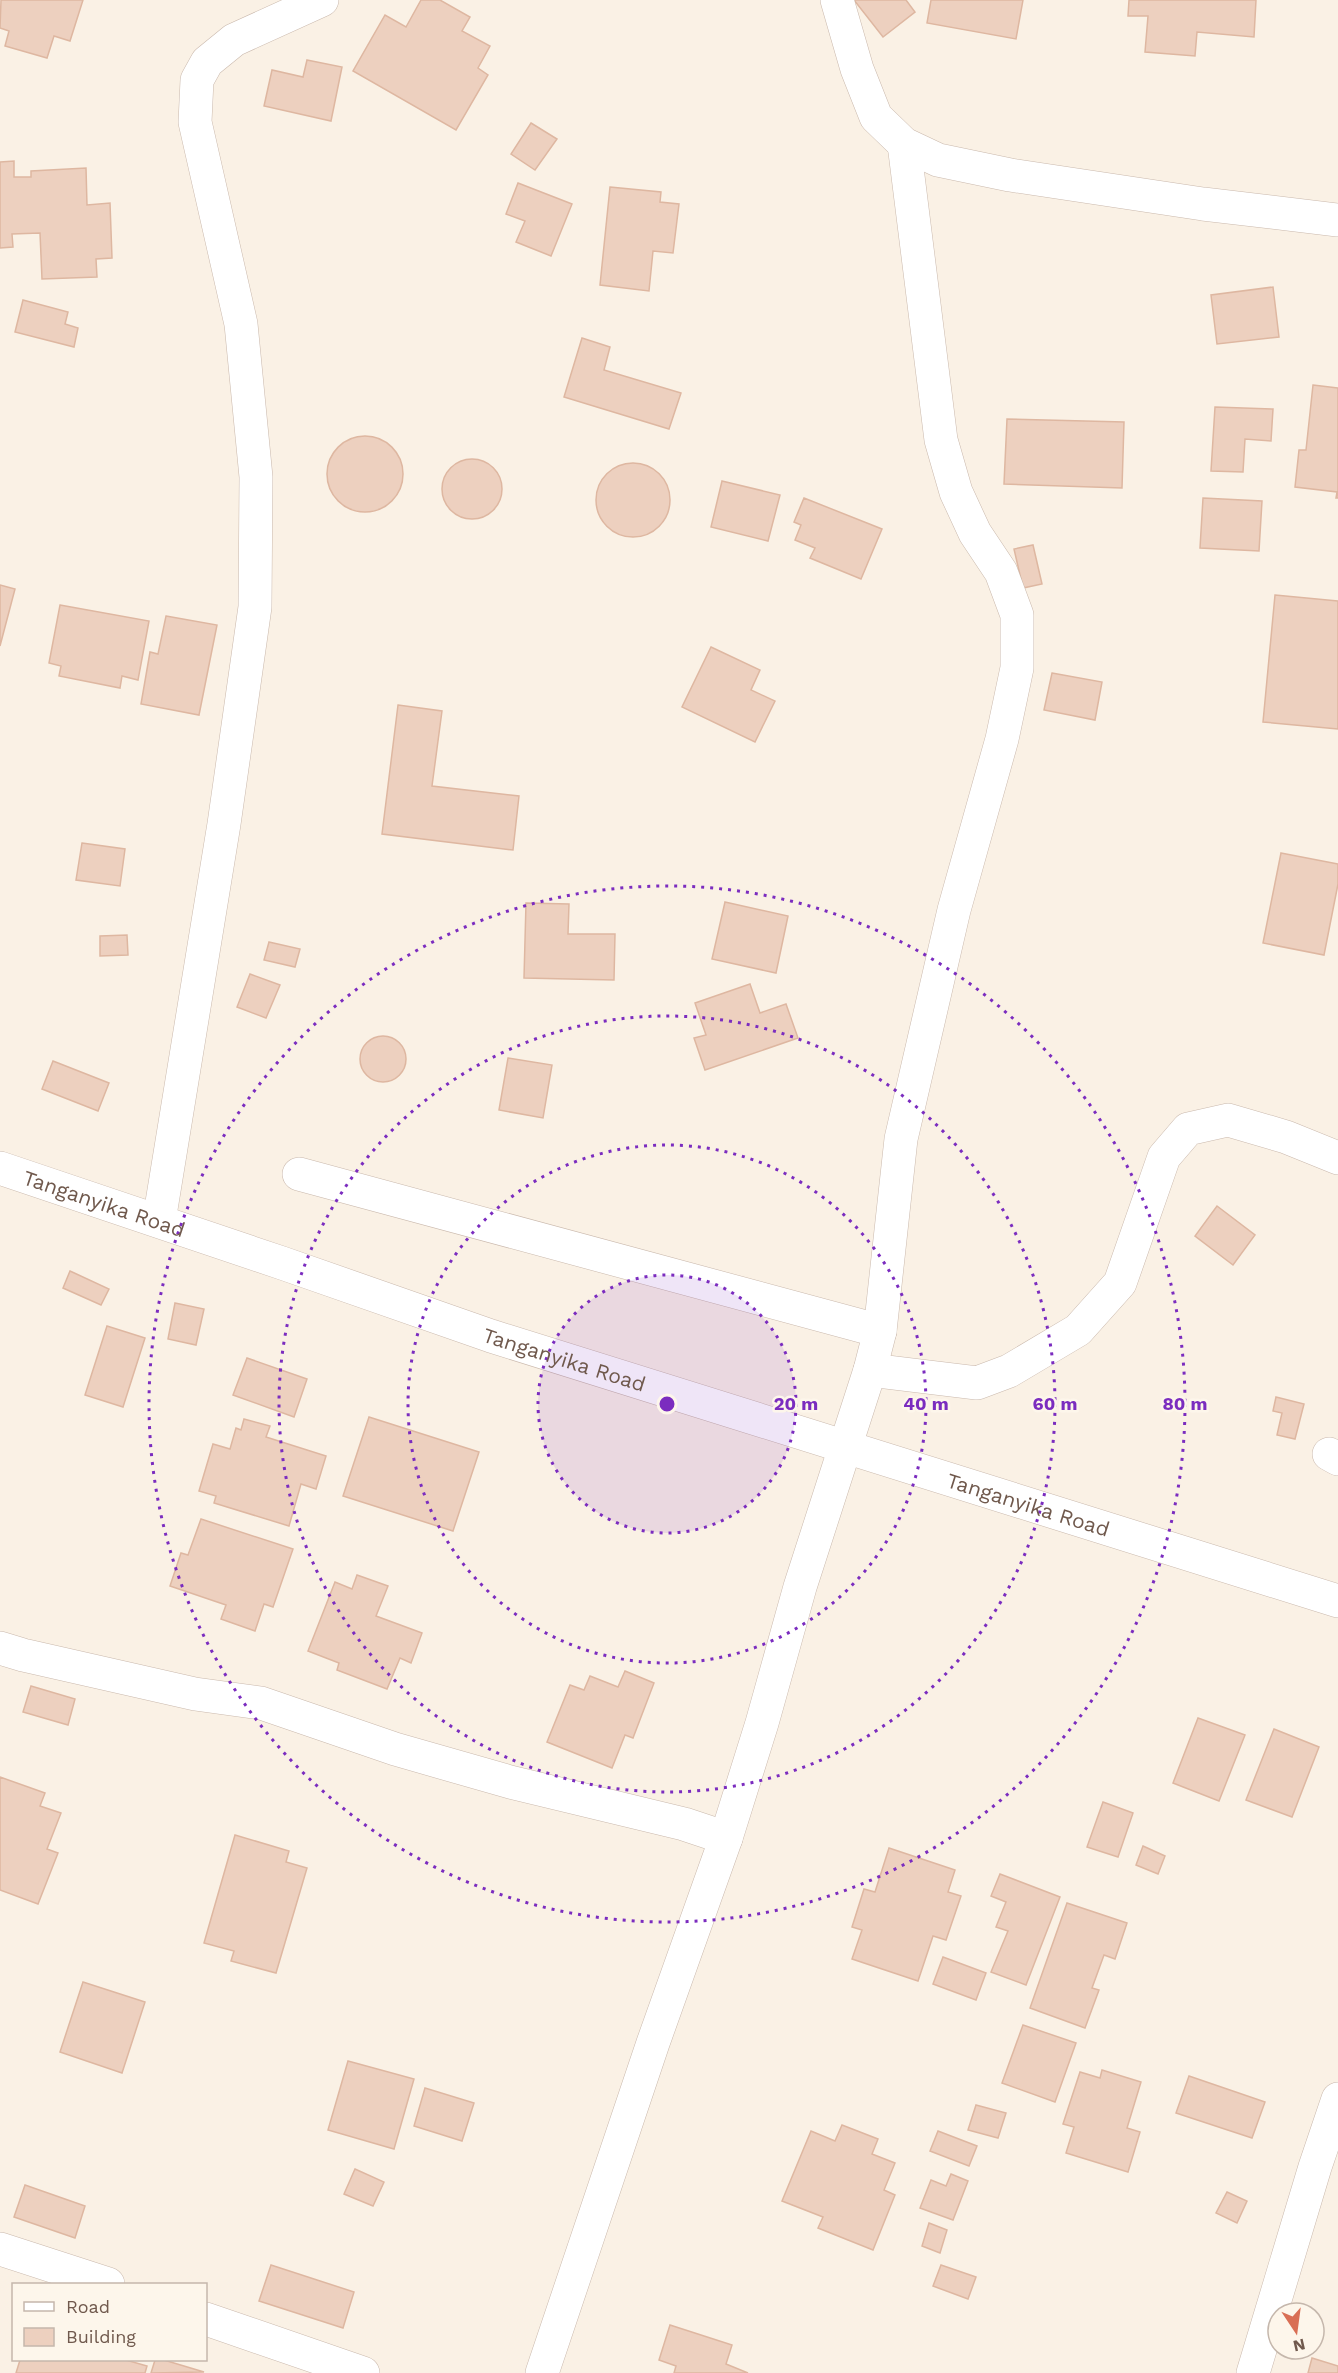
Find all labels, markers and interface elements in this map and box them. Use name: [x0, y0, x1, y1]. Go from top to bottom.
street label: Tanganyika Road: [20, 1164, 188, 1242]
street label: Tanganyika Road: [480, 1322, 649, 1396]
text: 20 m: [774, 1393, 818, 1414]
text: 40 m: [903, 1393, 949, 1414]
text: 60 m: [1033, 1393, 1077, 1414]
text: 80 m: [1163, 1393, 1207, 1414]
centre of rings: [657, 1394, 677, 1414]
street label: Tanganyika Road: [944, 1467, 1113, 1541]
legend: [12, 2283, 207, 2361]
text: Road: [66, 2296, 110, 2317]
north arrow: [1266, 2301, 1326, 2361]
text: Building: [66, 2326, 136, 2347]
text: N: [1291, 2335, 1307, 2356]

